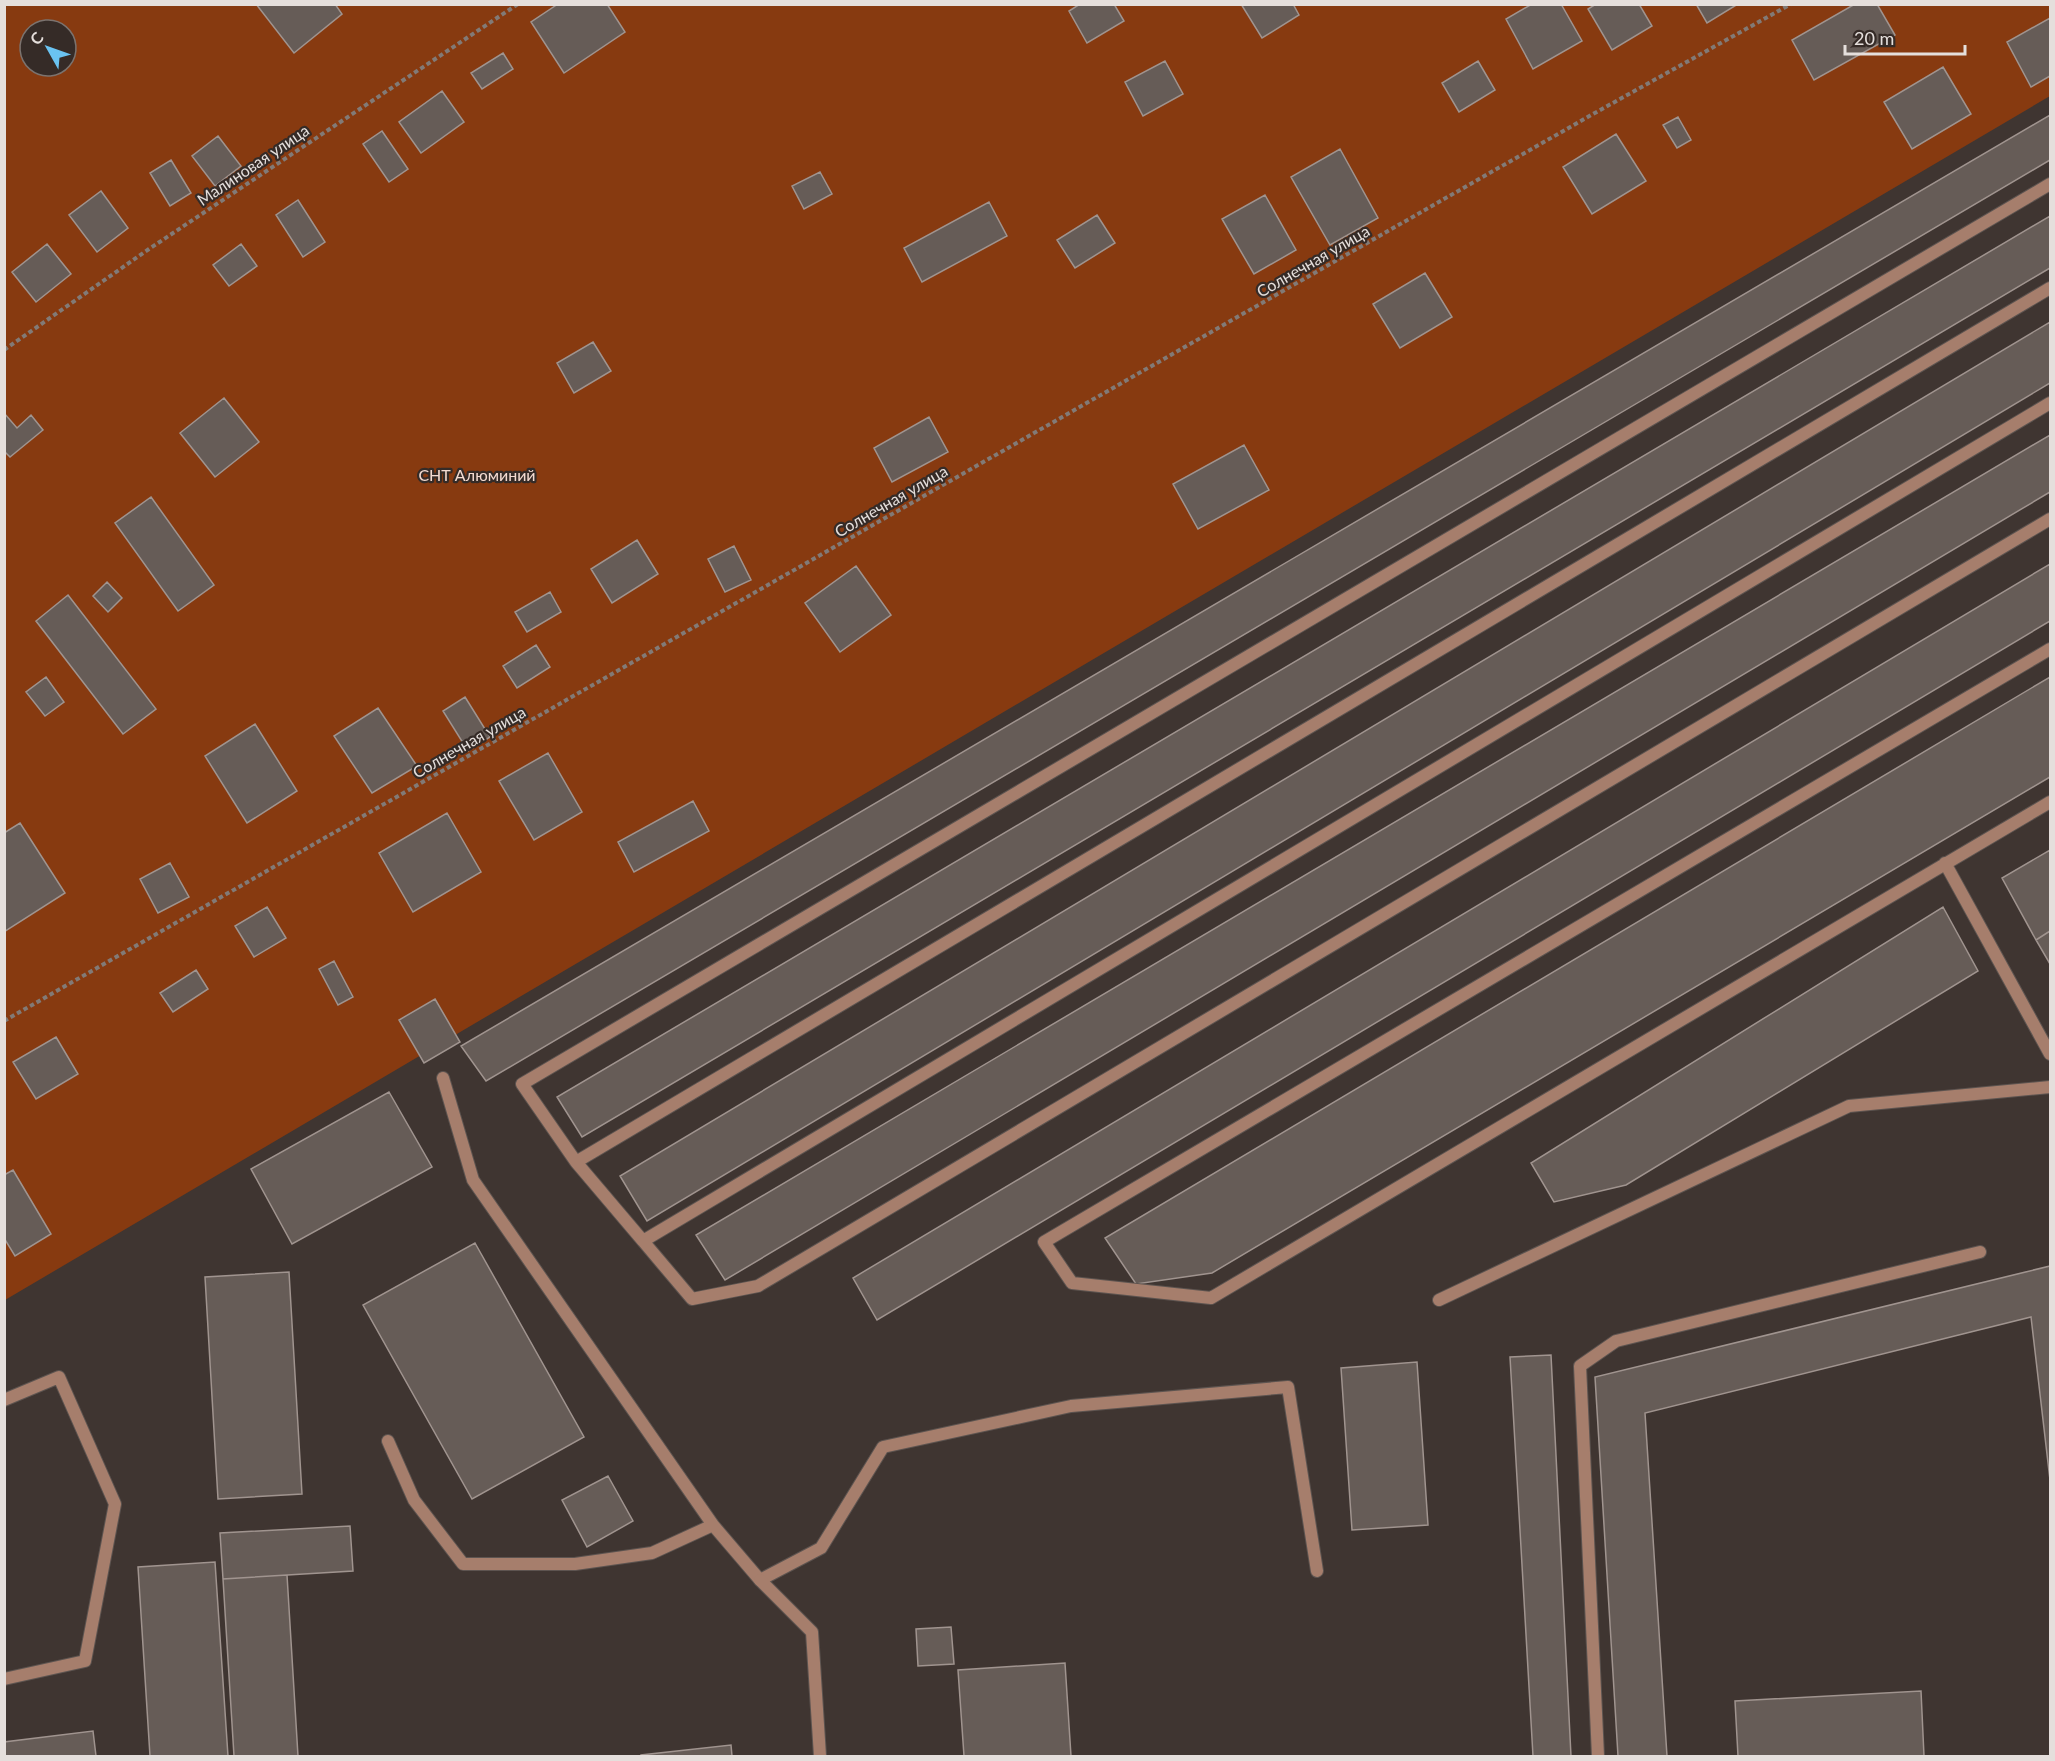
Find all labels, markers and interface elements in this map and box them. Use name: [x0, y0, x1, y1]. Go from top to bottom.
north arrow: [18, 18, 78, 78]
scale bar: [1845, 18, 1965, 56]
text: 20 m: [1854, 27, 1894, 49]
text: С: [25, 28, 47, 48]
street label: Малиновая улица: [193, 120, 312, 209]
street label: Солнечная улица: [1253, 221, 1373, 301]
street label: Солнечная улица: [831, 461, 951, 541]
park label: СНТ Алюминий: [418, 465, 536, 484]
street label: Солнечная улица: [409, 702, 529, 782]

